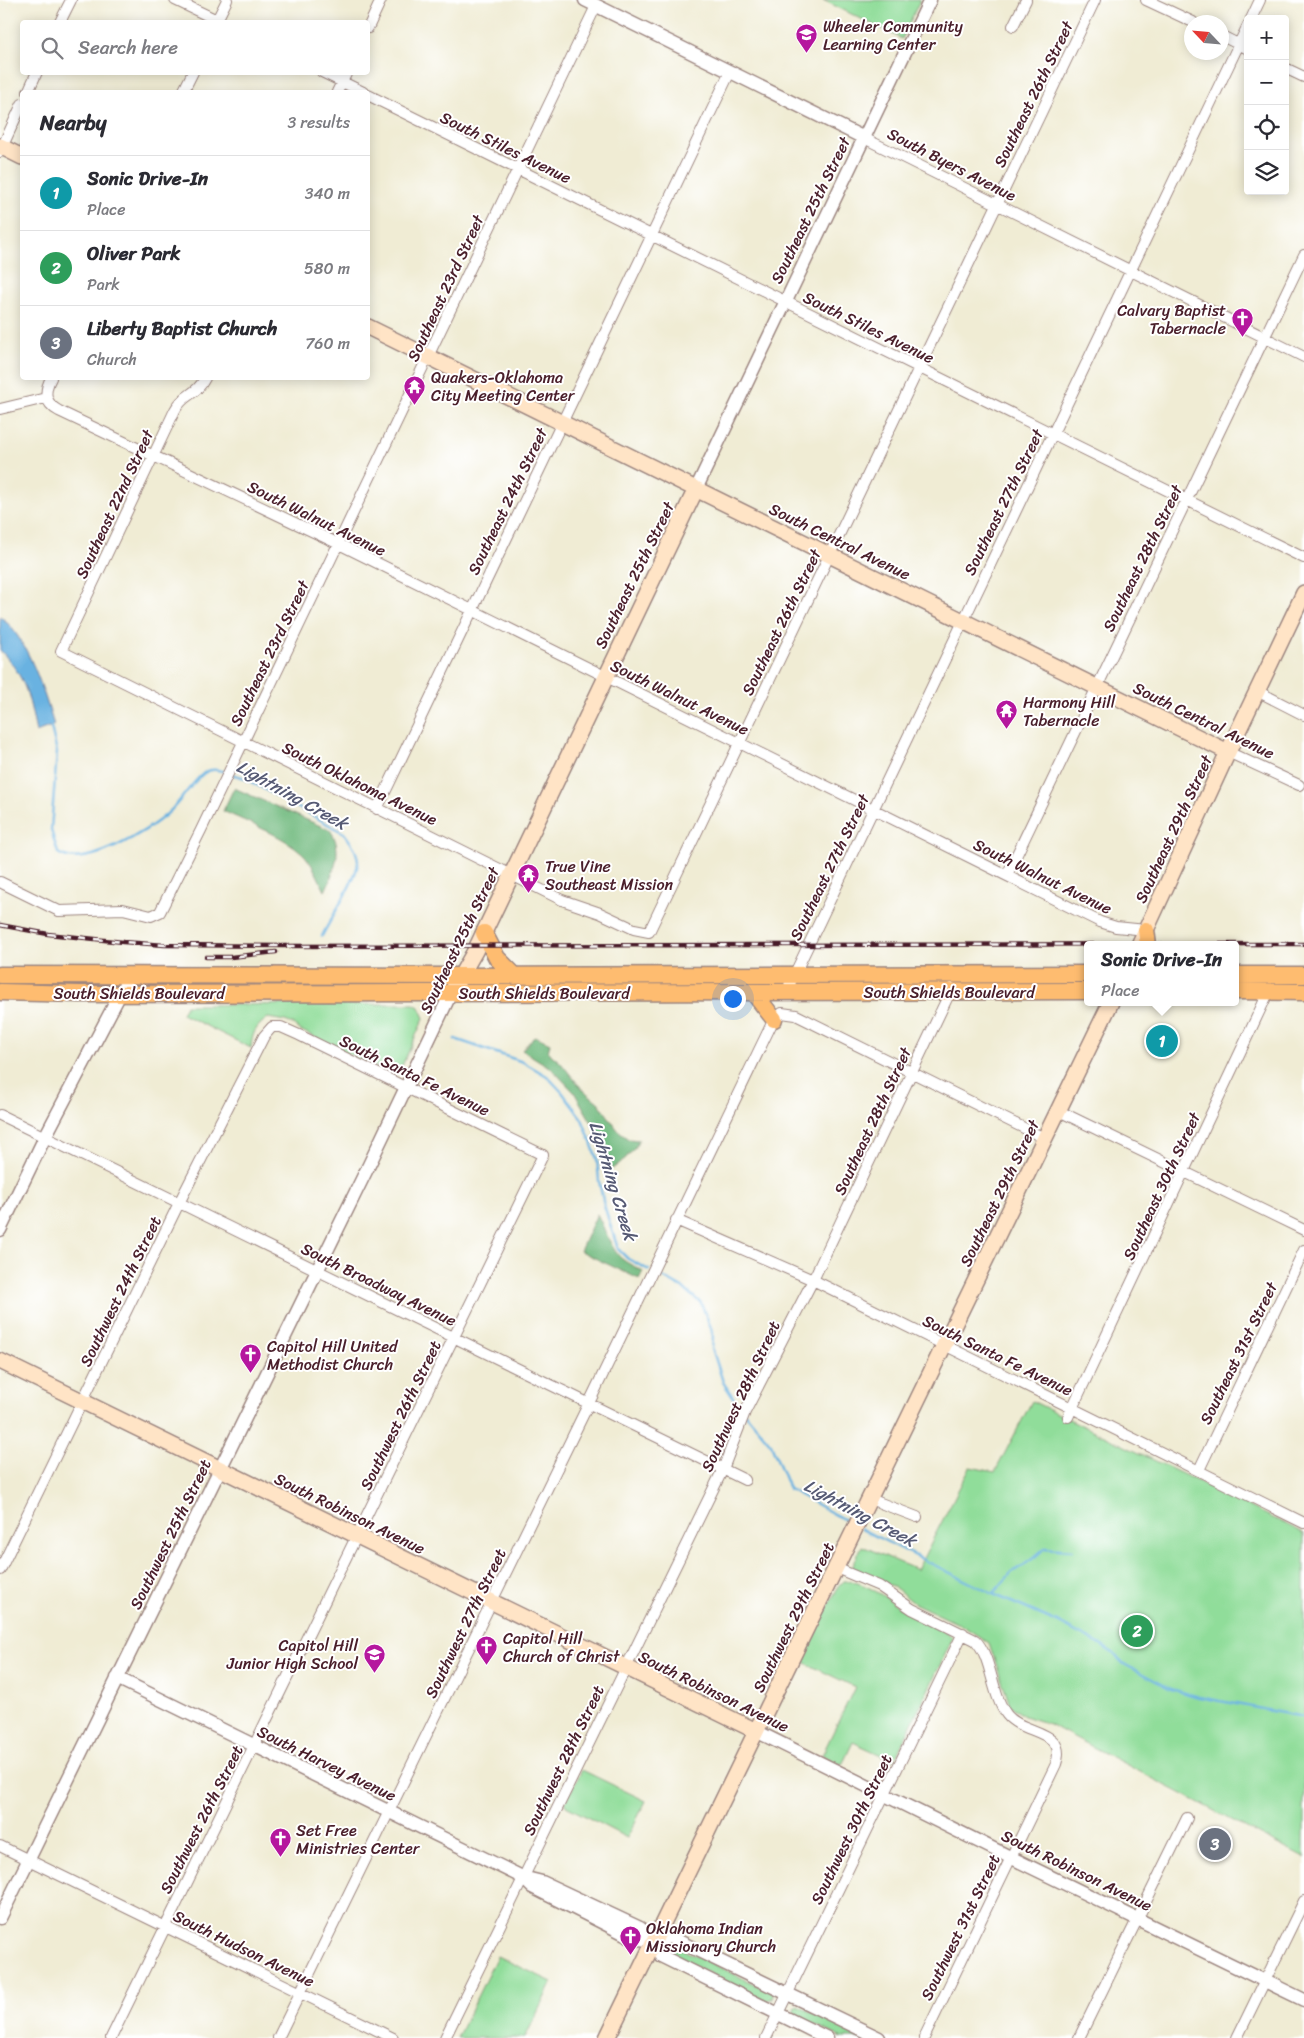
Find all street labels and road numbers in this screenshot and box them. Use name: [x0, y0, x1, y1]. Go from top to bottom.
street label: Southeast 26th Street: [985, 15, 1082, 172]
street label: South Stiles Avenue: [435, 103, 576, 192]
street label: South Byers Avenue: [882, 119, 1022, 210]
street label: Southeast 25th Street: [762, 131, 859, 289]
street label: Southeast 23rd Street: [399, 209, 492, 367]
street label: South Stiles Avenue: [798, 283, 939, 372]
street label: Southeast 24th Street: [459, 422, 556, 580]
street label: Southeast 27th Street: [955, 423, 1052, 580]
street label: Southeast 22nd Street: [67, 424, 162, 584]
street label: South Walnut Avenue: [242, 472, 391, 565]
street label: Southeast 28th Street: [1094, 479, 1191, 637]
street label: South Central Avenue: [764, 495, 916, 588]
street label: Southeast 25th Street: [586, 496, 683, 654]
street label: Southeast 26th Street: [733, 543, 830, 700]
street label: Southeast 23rd Street: [222, 575, 318, 731]
street label: South Walnut Avenue: [605, 651, 754, 744]
street label: South Central Avenue: [1128, 674, 1280, 767]
street label: South Oklahoma Avenue: [277, 733, 443, 834]
street label: Southeast 29th Street: [1126, 750, 1221, 908]
street label: Southeast 27th Street: [781, 788, 878, 945]
street label: South Walnut Avenue: [968, 830, 1117, 923]
street label: Southeast 25th Street: [411, 861, 508, 1019]
street label: South Shields Boulevard: [863, 978, 1036, 1007]
street label: South Shields Boulevard: [53, 979, 226, 1008]
street label: South Shields Boulevard: [458, 979, 631, 1008]
street label: South Santa Fe Avenue: [335, 1026, 495, 1125]
street label: Southeast 28th Street: [825, 1042, 920, 1200]
street label: Southeast 30th Street: [1114, 1107, 1209, 1265]
street label: Southeast 29th Street: [951, 1114, 1048, 1272]
street label: Southwest 24th Street: [71, 1211, 170, 1372]
street label: South Broadway Avenue: [296, 1234, 462, 1335]
street label: Southeast 31st Street: [1191, 1276, 1286, 1430]
street label: South Santa Fe Avenue: [918, 1306, 1078, 1405]
street label: Southwest 28th Street: [693, 1316, 788, 1477]
street label: Southwest 26th Street: [352, 1335, 449, 1495]
street label: Southwest 25th Street: [121, 1454, 220, 1614]
street label: South Robinson Avenue: [269, 1464, 430, 1563]
street label: Southwest 29th Street: [744, 1537, 843, 1698]
street label: Southwest 27th Street: [417, 1543, 514, 1703]
street label: South Robinson Avenue: [633, 1642, 794, 1741]
street label: Southwest 28th Street: [514, 1680, 613, 1840]
street label: South Harvey Avenue: [252, 1717, 401, 1810]
street label: Southwest 26th Street: [151, 1740, 252, 1899]
street label: Southwest 30th Street: [802, 1749, 901, 1909]
street label: South Robinson Avenue: [996, 1821, 1157, 1920]
street label: Southwest 31st Street: [912, 1849, 1009, 2005]
street label: South Hudson Avenue: [168, 1902, 320, 1995]

